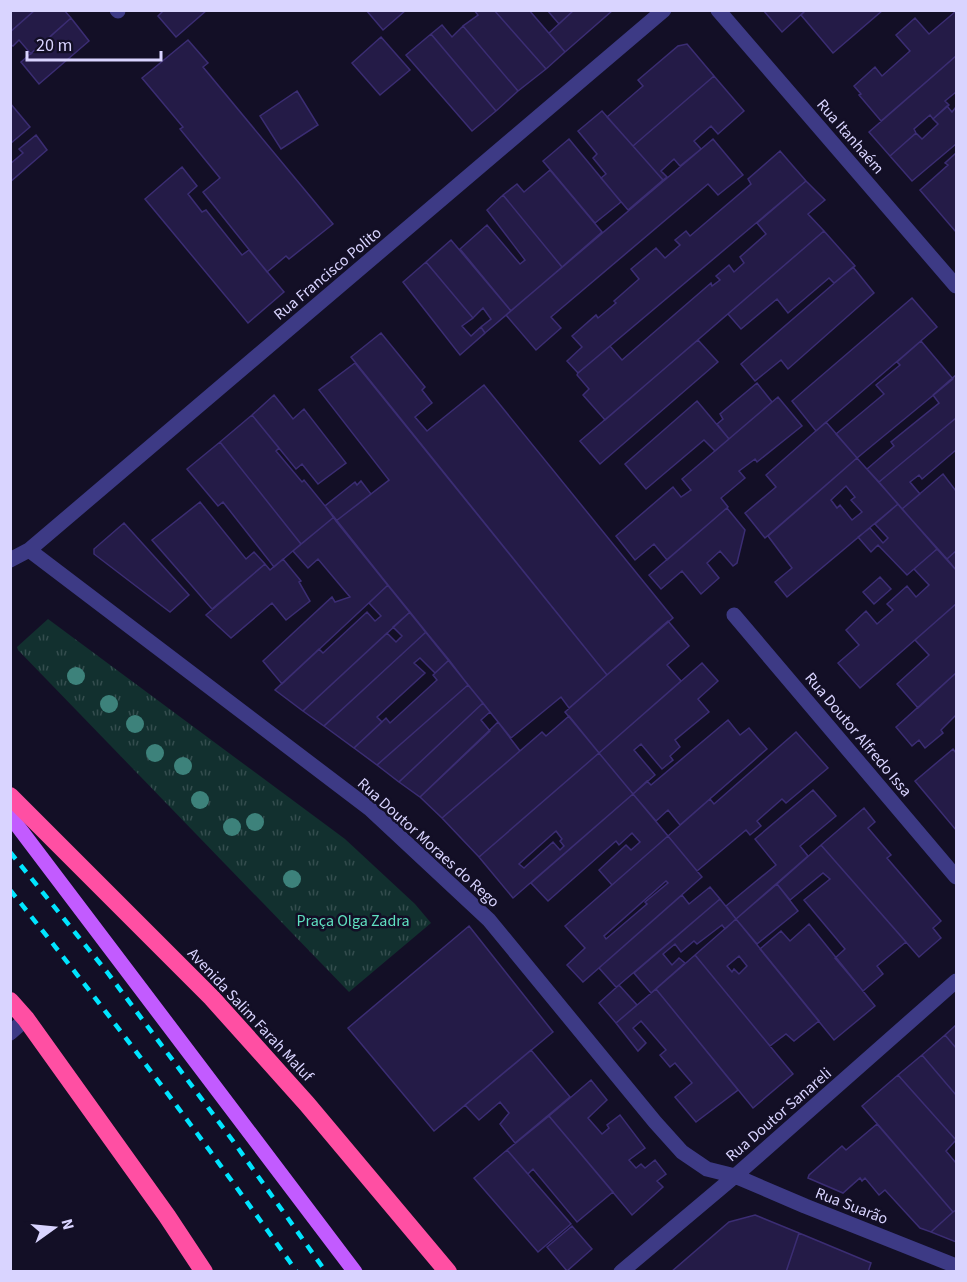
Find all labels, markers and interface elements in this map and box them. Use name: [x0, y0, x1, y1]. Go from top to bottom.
scale bar: [27, 24, 160, 62]
text: 20 m: [36, 33, 72, 58]
street label: Rua Itanhaém: [811, 94, 889, 179]
street label: Rua Francisco Polito: [269, 222, 386, 325]
street label: Rua Doutor Alfredo Issa: [800, 668, 917, 802]
street label: Rua Doutor Moraes do Rego: [352, 773, 504, 913]
park label: Praça Olga Zadra: [296, 910, 410, 932]
street label: Avenida Salim Farah Maluf: [182, 943, 319, 1087]
street label: Rua Doutor Sanareli: [721, 1063, 836, 1167]
street label: Rua Suarão: [812, 1182, 891, 1230]
north arrow: [24, 1198, 84, 1258]
text: N: [56, 1216, 80, 1232]

